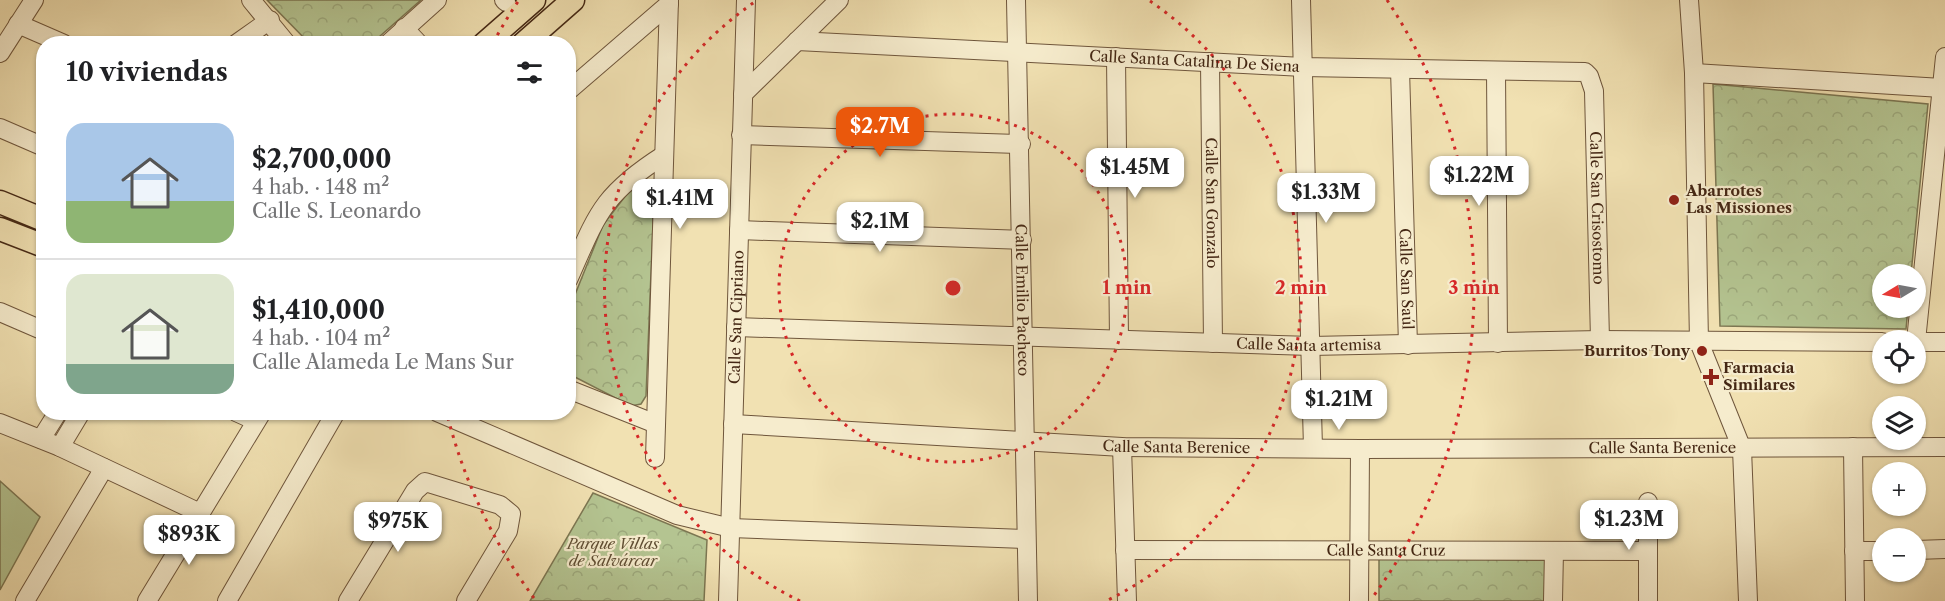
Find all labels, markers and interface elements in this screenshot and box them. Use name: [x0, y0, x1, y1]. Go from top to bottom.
street label: Calle Santa Catalina De Siena: [1089, 46, 1300, 76]
text: 10 viviendas: [66, 56, 228, 88]
icon: filters: [513, 56, 546, 89]
pin: $2.7M: [838, 107, 922, 158]
text: $2.7M: [850, 114, 910, 138]
street label: Calle San Crisostomo: [1586, 131, 1609, 285]
street label: Calle San Gonzalo: [1202, 137, 1222, 269]
text: $2,700,000: [252, 143, 392, 175]
icon: home: [114, 147, 186, 219]
pin: $1.45M: [1086, 148, 1184, 199]
text: $1.45M: [1100, 155, 1170, 179]
pin: $1.22M: [1430, 156, 1528, 207]
text: $1.22M: [1444, 163, 1514, 187]
pin: $1.33M: [1277, 173, 1375, 224]
text: 4 hab. · 148 m²: [252, 175, 390, 199]
pin: $1.41M: [631, 179, 729, 230]
text: $1.33M: [1291, 180, 1361, 204]
place label: Abarrotes Las Missiones: [1685, 181, 1792, 217]
text: $1.41M: [646, 186, 714, 210]
marker: Abarrotes Las Missiones: [1667, 193, 1681, 207]
text: Calle S. Leonardo: [252, 199, 421, 223]
pin: $2.1M: [838, 202, 922, 253]
text: $2.1M: [851, 209, 909, 233]
street label: Calle Emilio Pacheco: [1011, 224, 1034, 376]
street label: Calle San Saúl: [1396, 228, 1418, 330]
street label: Calle San Cipriano: [725, 250, 748, 384]
north arrow: [1872, 264, 1926, 318]
map controls: [1872, 264, 1926, 582]
text: 1 min: [1102, 277, 1152, 299]
text: 2 min: [1275, 277, 1328, 299]
text: 3 min: [1448, 277, 1500, 299]
centre of rings: [943, 278, 963, 298]
text: $1,410,000: [252, 294, 385, 326]
icon: home: [114, 298, 186, 370]
text: 4 hab. · 104 m²: [252, 326, 390, 350]
button: locate: [1872, 330, 1926, 384]
street label: Calle Santa artemisa: [1236, 334, 1381, 355]
place label: Burritos Tony: [1584, 341, 1691, 360]
marker: Burritos Tony: [1695, 344, 1709, 358]
text: Calle Alameda Le Mans Sur: [252, 350, 514, 374]
place label: Farmacia Similares: [1723, 358, 1795, 394]
marker: Farmacia Similares: [1704, 370, 1718, 384]
pin: $1.21M: [1290, 380, 1388, 431]
text: $1.21M: [1305, 387, 1373, 411]
button: layers: [1872, 396, 1926, 450]
street label: Calle Santa Berenice: [1102, 436, 1250, 457]
street label: Calle Santa Berenice: [1588, 438, 1736, 457]
button: +: [1872, 462, 1926, 516]
pin: $1.23M: [1580, 500, 1678, 551]
pin: $975K: [356, 502, 440, 553]
text: $1.23M: [1594, 507, 1664, 531]
text: $975K: [368, 509, 428, 533]
pin: $893K: [147, 515, 231, 566]
text: $893K: [158, 522, 220, 546]
button: −: [1872, 528, 1926, 582]
park label: Parque Villas de Salvárcar: [566, 534, 659, 570]
street label: Calle Santa Cruz: [1326, 540, 1446, 560]

